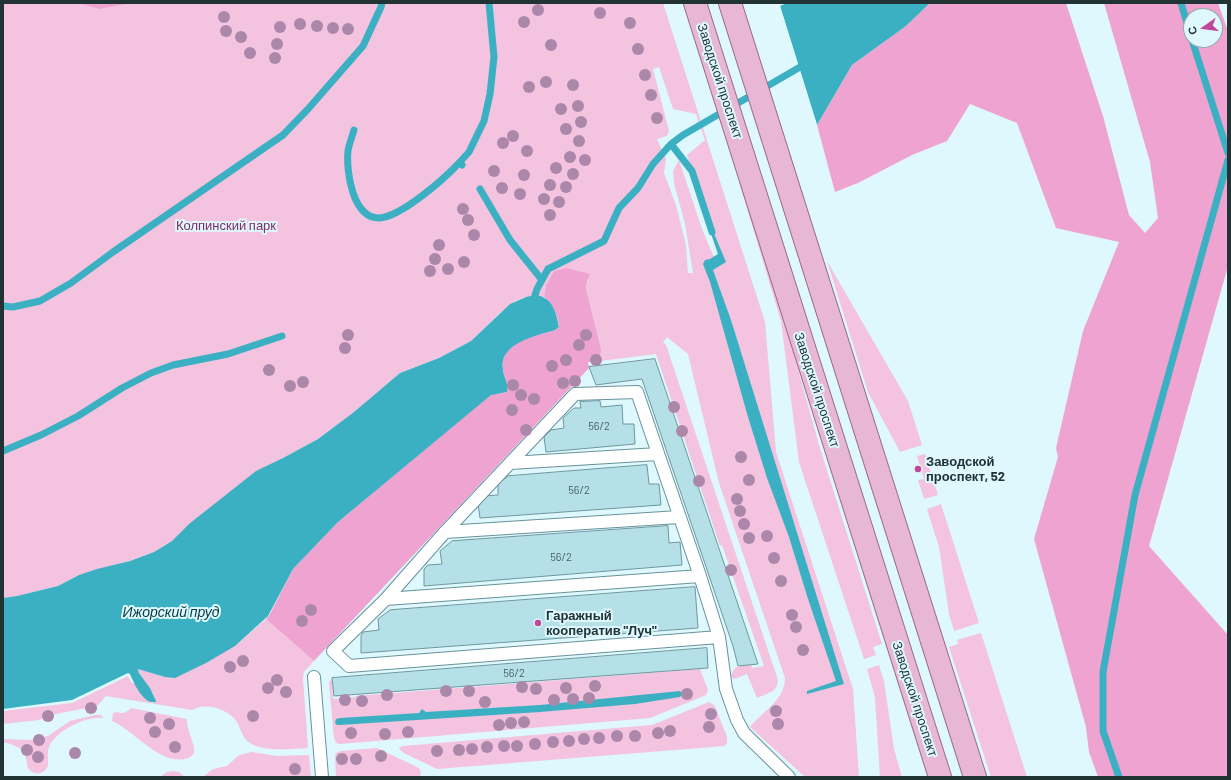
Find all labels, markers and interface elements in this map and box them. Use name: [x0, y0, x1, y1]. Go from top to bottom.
north arrow: [1183, 8, 1223, 48]
street label: Заводской проспект: [694, 22, 746, 140]
text: С: [1185, 25, 1199, 36]
park label: Колпинский парк: [176, 218, 276, 234]
street label: Заводской проспект: [791, 331, 843, 449]
house number: 56/2: [588, 419, 610, 433]
place label: Заводской проспект, 52: [926, 454, 1005, 485]
marker: Заводской проспект, 52: [913, 464, 923, 474]
house number: 56/2: [568, 483, 590, 497]
house number: 56/2: [550, 550, 572, 564]
water label: Ижорский пруд: [123, 604, 219, 620]
place label: Гаражный кооператив "Луч": [546, 608, 657, 639]
marker: Гаражный кооператив "Луч": [533, 618, 543, 628]
street label: Заводской проспект: [889, 640, 941, 758]
house number: 56/2: [503, 666, 525, 680]

